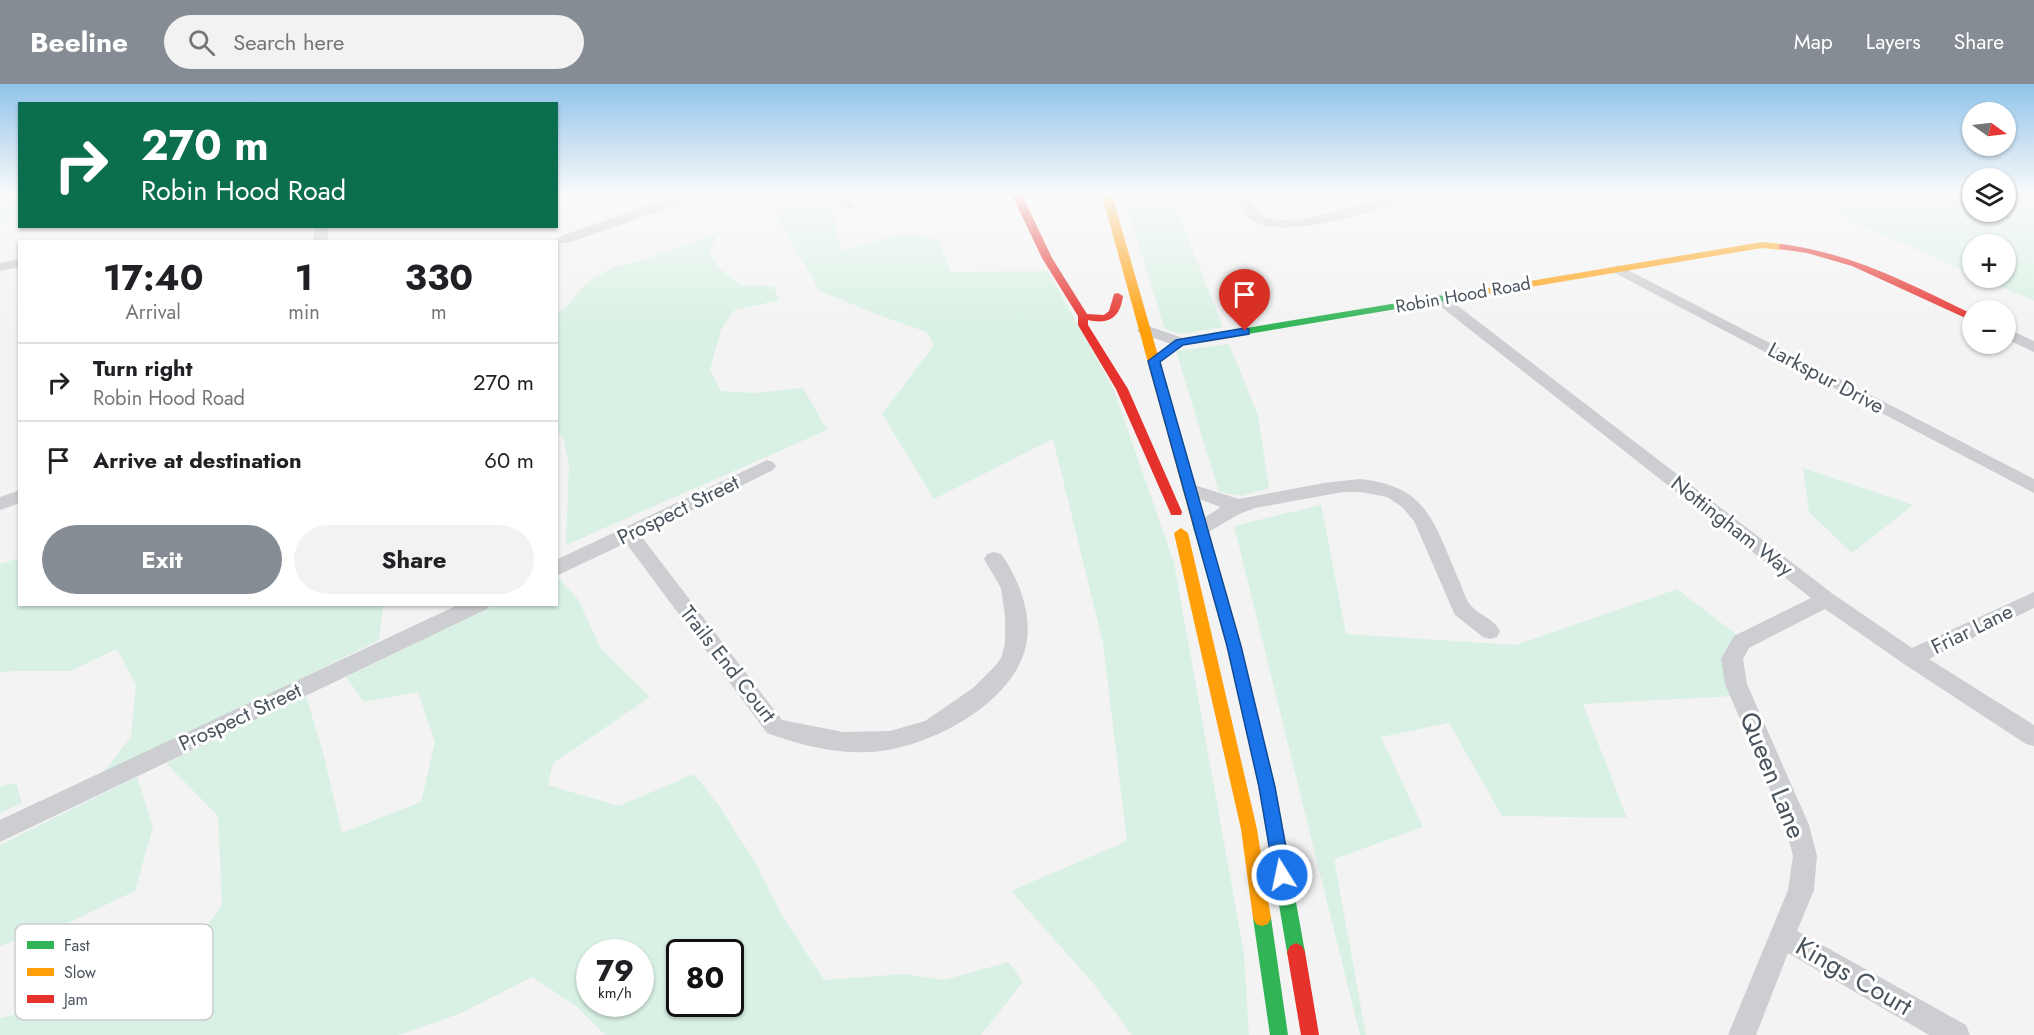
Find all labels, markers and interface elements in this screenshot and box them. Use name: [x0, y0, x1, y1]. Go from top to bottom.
search box: [164, 15, 584, 69]
text: Beeline: [30, 22, 128, 63]
icon: search: [185, 26, 218, 59]
text: Search here: [233, 26, 344, 58]
text: Map: [1794, 27, 1833, 57]
text: Layers: [1866, 27, 1921, 57]
text: Share: [1954, 27, 2004, 57]
north arrow: [1962, 102, 2016, 156]
map controls: [1962, 102, 2016, 354]
text: 270 m: [141, 115, 269, 176]
icon: right: [42, 126, 120, 204]
button: layers: [1962, 168, 2016, 222]
text: Robin Hood Road: [141, 171, 346, 210]
button: +: [1962, 234, 2016, 288]
text: 17:40: [103, 251, 203, 303]
text: 1: [295, 251, 313, 303]
text: 330: [405, 251, 473, 303]
pin: [1219, 269, 1270, 331]
street label: Robin Hood Road: [1393, 270, 1533, 320]
icon: arrive: [1228, 278, 1261, 311]
text: Arrival: [126, 298, 181, 327]
text: min: [288, 298, 320, 327]
text: m: [431, 298, 447, 327]
button: −: [1962, 300, 2016, 354]
street label: Larkspur Drive: [1763, 335, 1890, 421]
text: Turn right: [93, 352, 193, 384]
icon: right: [42, 366, 75, 399]
text: 270 m: [473, 366, 534, 398]
text: Robin Hood Road: [93, 384, 245, 413]
icon: arrive: [42, 444, 75, 477]
text: Arrive at destination: [93, 444, 302, 476]
text: 60 m: [484, 444, 534, 476]
street label: Prospect Street: [612, 468, 744, 552]
street label: Nottingham Way: [1664, 469, 1800, 584]
button: Exit: [42, 525, 282, 594]
button: Share: [294, 525, 534, 594]
street label: Friar Lane: [1926, 596, 2018, 662]
street label: Trails End Court: [673, 599, 783, 729]
street label: Prospect Street: [174, 675, 306, 759]
street label: Queen Lane: [1730, 706, 1816, 844]
position arrow: [1250, 843, 1314, 907]
legend: [15, 924, 213, 1020]
street label: Kings Court: [1789, 927, 1920, 1025]
text: Fast: [64, 934, 90, 957]
speed limit sign: 80: [666, 939, 744, 1017]
text: 79: [596, 949, 634, 992]
text: Slow: [64, 961, 96, 984]
text: km/h: [598, 982, 632, 1004]
text: Jam: [62, 988, 88, 1011]

